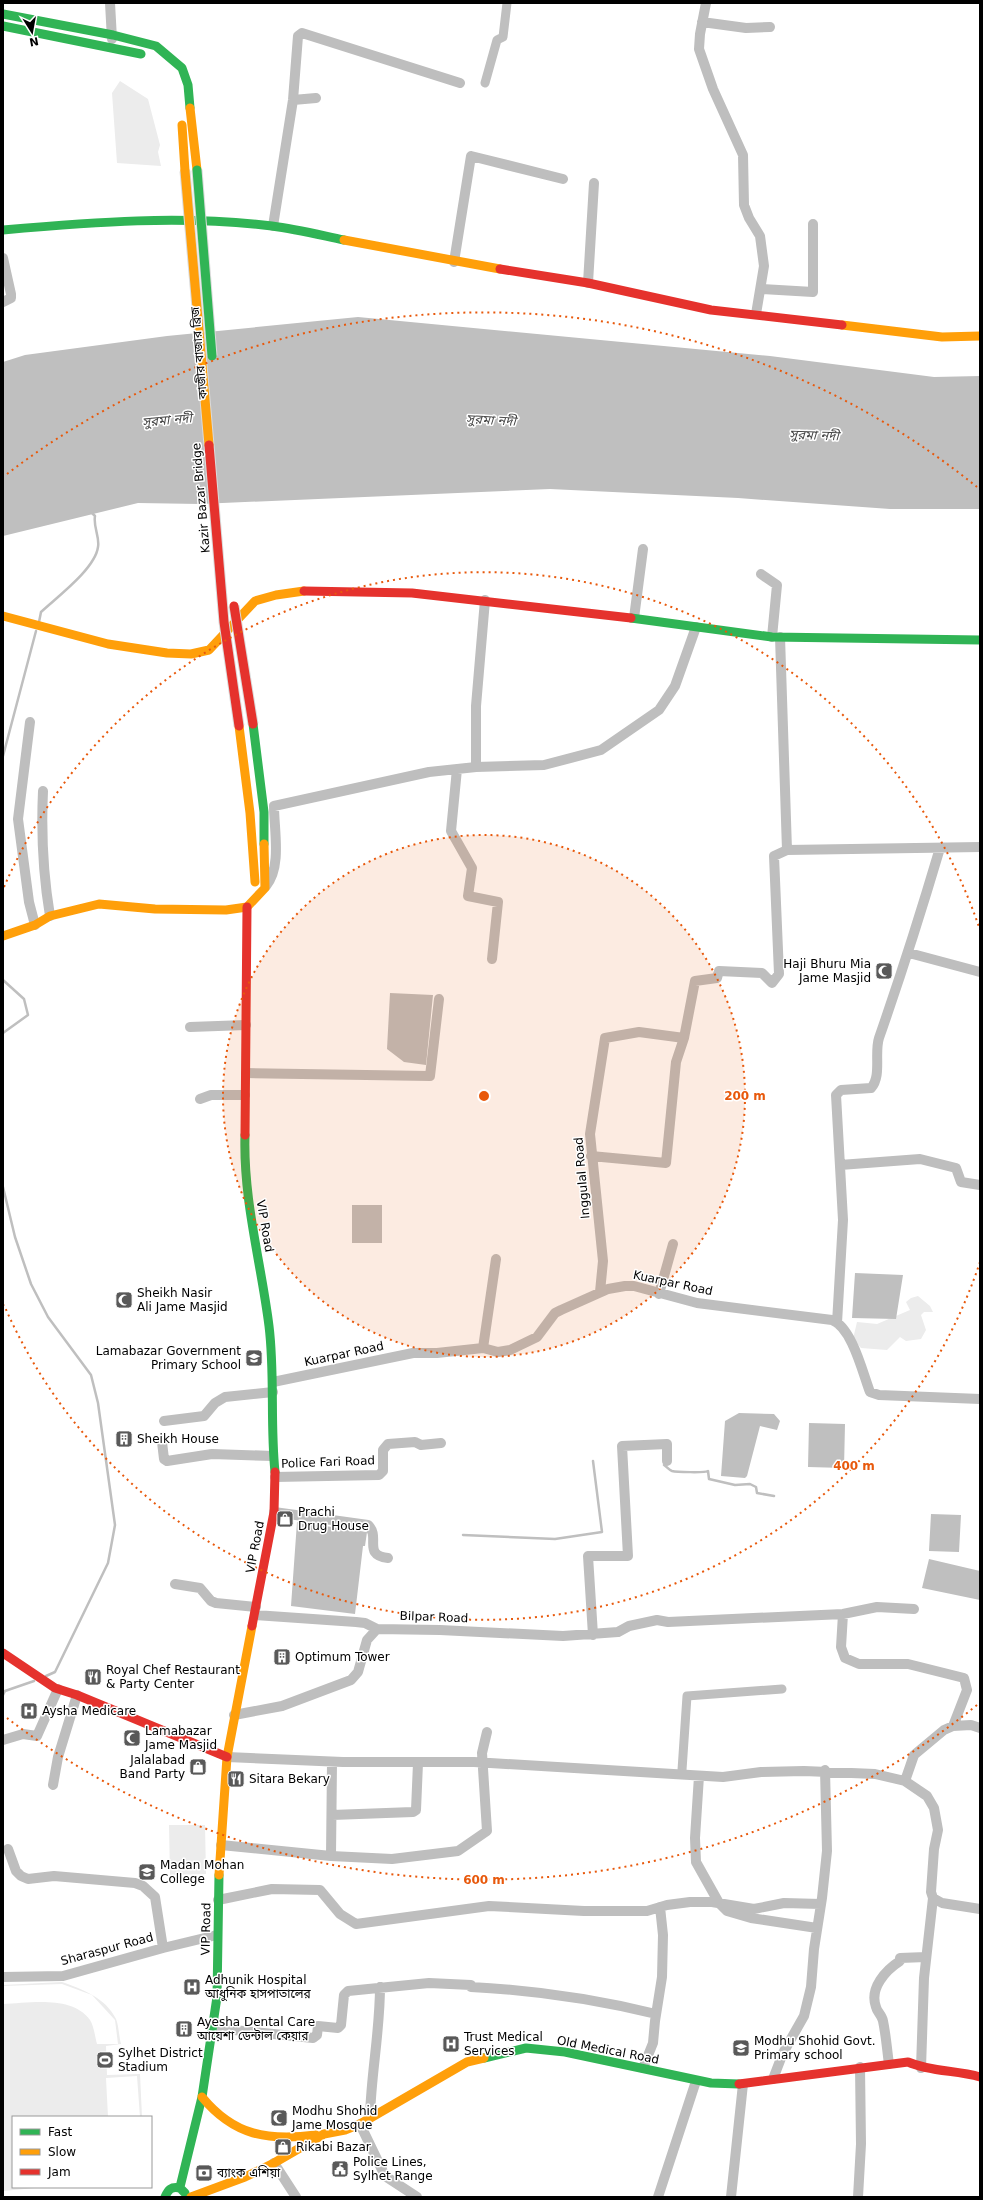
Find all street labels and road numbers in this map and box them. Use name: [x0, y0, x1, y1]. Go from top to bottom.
street label: কাজীর বাজার ব্রিজ: [187, 306, 210, 401]
street label: Kazir Bazar Bridge: [189, 442, 213, 554]
street label: Inggulal Road: [571, 1137, 593, 1219]
street label: VIP Road: [254, 1199, 276, 1253]
street label: Kuarpar Road: [632, 1268, 714, 1298]
street label: Kuarpar Road: [303, 1339, 385, 1369]
street label: Police Fari Road: [281, 1453, 375, 1471]
street label: VIP Road: [243, 1520, 267, 1574]
street label: Bilpar Road: [399, 1609, 469, 1625]
street label: VIP Road: [199, 1902, 213, 1956]
street label: Sharaspur Road: [59, 1930, 155, 1968]
street label: Old Medical Road: [556, 2033, 660, 2067]

